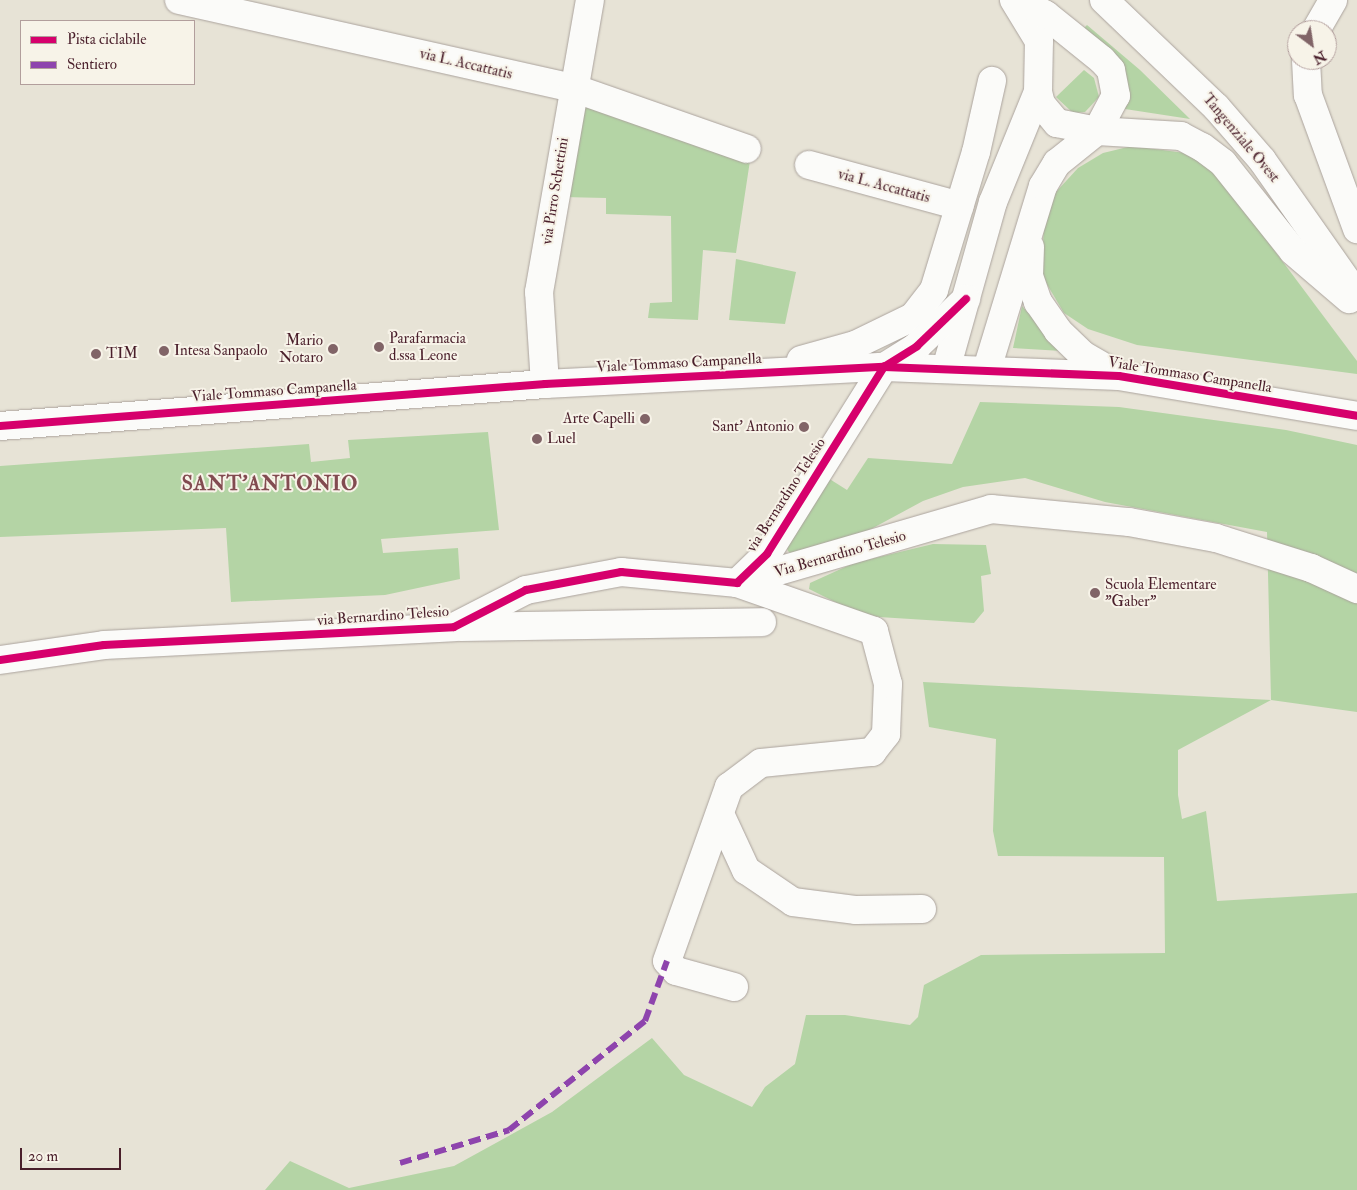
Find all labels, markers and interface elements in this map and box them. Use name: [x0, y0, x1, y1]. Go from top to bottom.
legend: [20, 20, 195, 85]
north arrow: [1287, 20, 1337, 70]
text: Pista ciclabile: [67, 30, 146, 49]
street label: via L. Accattatis: [418, 45, 514, 83]
text: N: [1310, 47, 1329, 68]
text: Sentiero: [67, 55, 117, 74]
street label: Tangenziale Ovest: [1199, 90, 1283, 186]
street label: via Pirro Schettini: [538, 136, 572, 246]
street label: via L. Accattatis: [836, 165, 932, 207]
place label: Parafarmacia d.ssa Leone: [389, 329, 466, 364]
place label: Mario Notaro: [279, 331, 323, 366]
marker: Parafarmacia d.ssa Leone: [373, 341, 385, 353]
place label: Intesa Sanpaolo: [174, 342, 267, 360]
marker: Mario Notaro: [327, 343, 339, 355]
place label: TIM: [106, 345, 138, 363]
marker: Intesa Sanpaolo: [158, 345, 170, 357]
marker: TIM: [90, 348, 102, 360]
street label: Viale Tommaso Campanella: [596, 350, 762, 376]
street label: Viale Tommaso Campanella: [1107, 353, 1273, 397]
street label: Viale Tommaso Campanella: [191, 376, 357, 406]
place label: Arte Capelli: [563, 410, 635, 428]
marker: Arte Capelli: [639, 413, 651, 425]
place label: Sant' Antonio: [712, 418, 794, 436]
marker: Sant' Antonio: [798, 421, 810, 433]
place label: Luel: [547, 430, 576, 448]
marker: Luel: [531, 433, 543, 445]
street label: via Bernardino Telesio: [742, 435, 830, 555]
district label: SANT'ANTONIO: [180, 471, 360, 495]
street label: Via Bernardino Telesio: [772, 527, 908, 581]
place label: Scuola Elementare "Gaber": [1105, 575, 1217, 610]
marker: Scuola Elementare "Gaber": [1089, 587, 1101, 599]
street label: via Bernardino Telesio: [316, 602, 450, 630]
scale bar: [22, 1138, 124, 1170]
text: 20 m: [28, 1147, 58, 1166]

